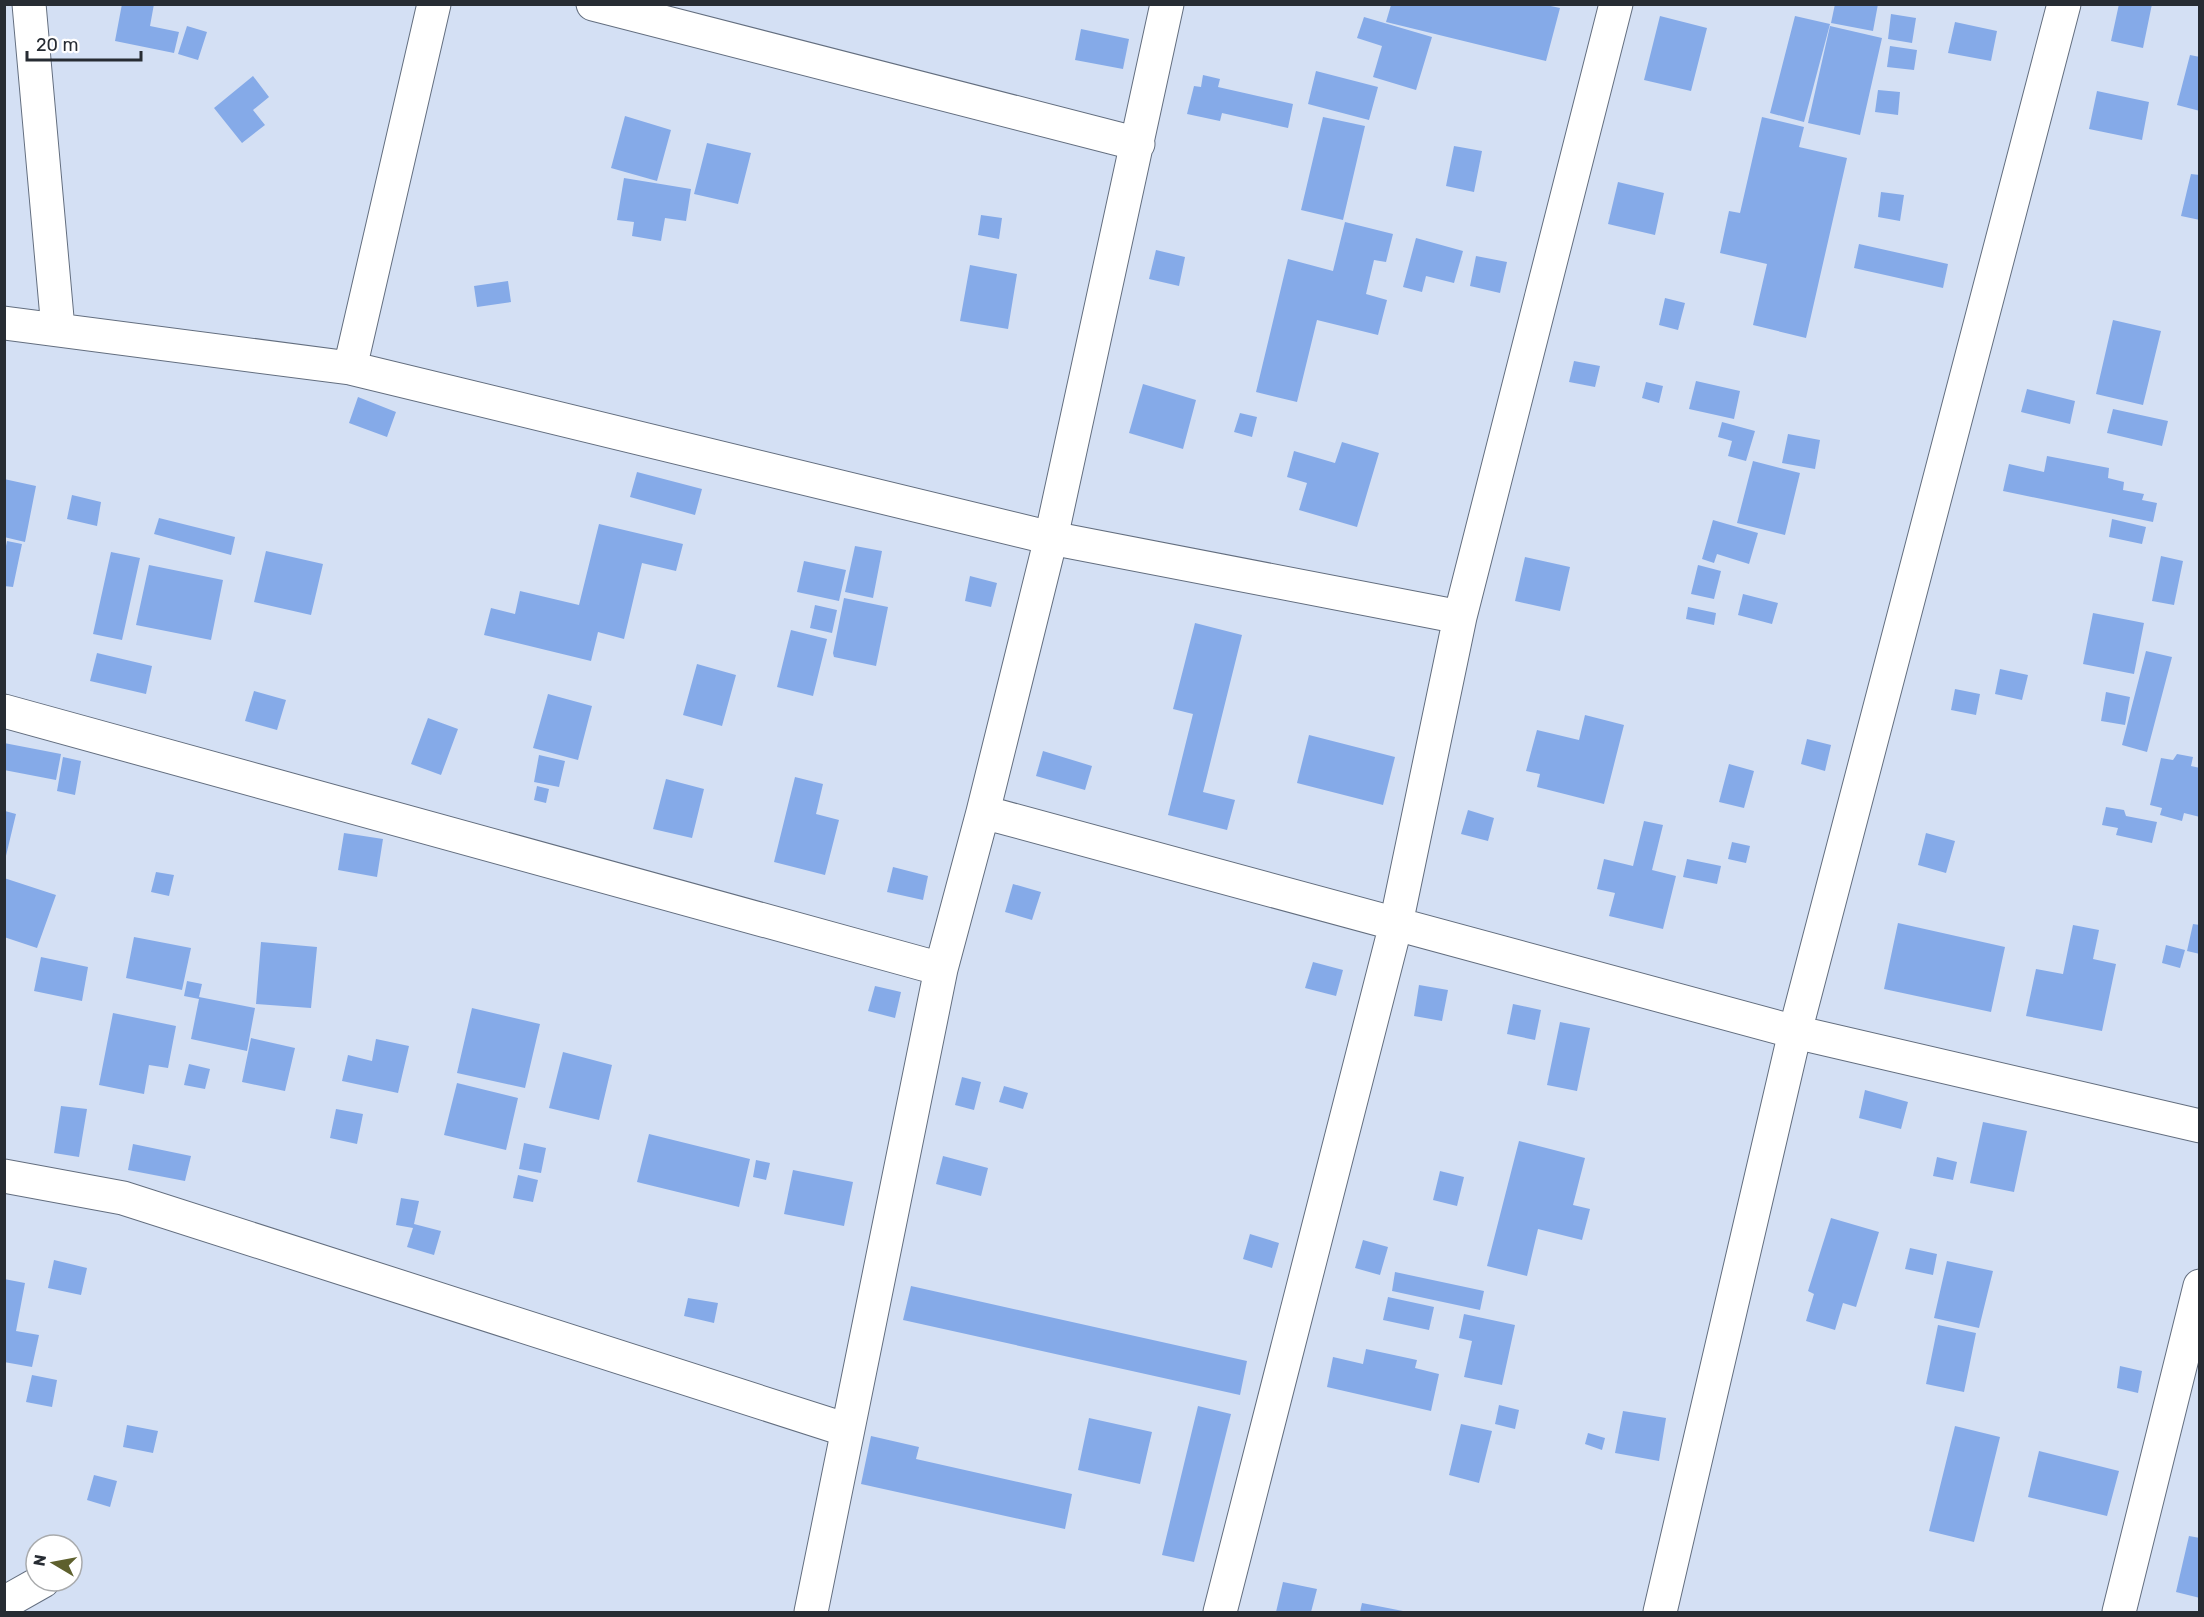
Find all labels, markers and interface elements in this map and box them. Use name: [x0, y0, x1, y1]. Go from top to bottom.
scale bar: [27, 24, 141, 62]
text: 20 m: [36, 34, 78, 56]
north arrow: [24, 1533, 84, 1593]
text: N: [29, 1553, 50, 1568]

